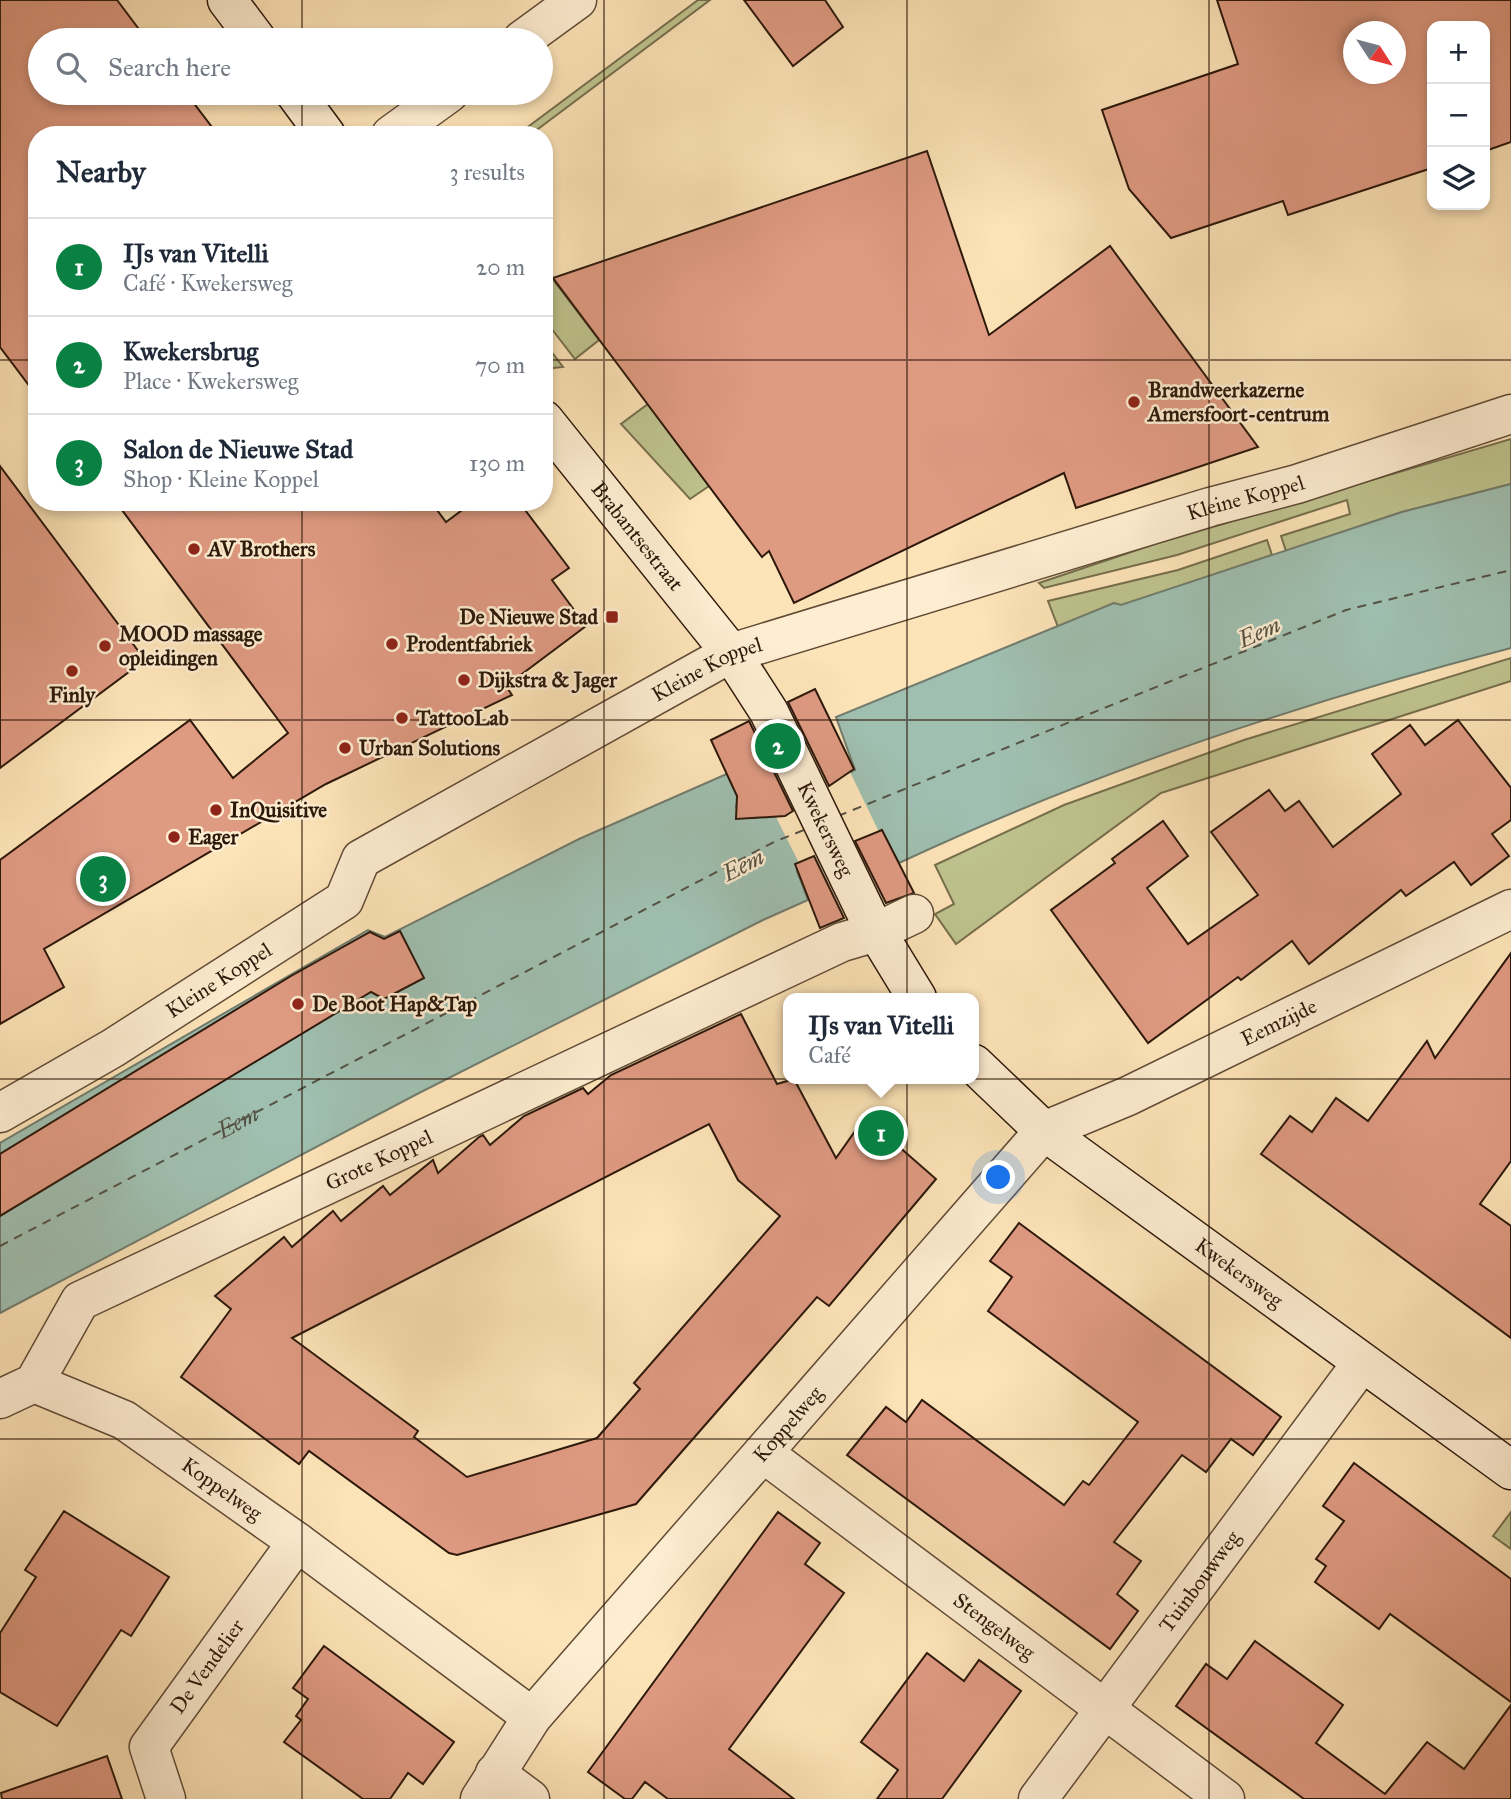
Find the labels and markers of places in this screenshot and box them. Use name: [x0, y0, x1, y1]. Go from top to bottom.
place label: Brandweerkazerne Amersfoort-centrum: [1146, 377, 1330, 427]
marker: Brandweerkazerne Amersfoort-centrum: [1126, 394, 1142, 410]
place label: AV Brothers: [206, 536, 316, 562]
marker: AV Brothers: [186, 541, 202, 557]
place label: De Nieuwe Stad: [459, 604, 598, 630]
marker: De Nieuwe Stad: [604, 609, 620, 625]
place label: MOOD massage opleidingen: [119, 621, 263, 671]
place label: Prodentfabriek: [406, 631, 534, 657]
marker: Prodentfabriek: [384, 636, 400, 652]
marker: MOOD massage opleidingen: [97, 638, 113, 654]
marker: Finly: [64, 663, 80, 679]
place label: Dijkstra & Jager: [478, 667, 618, 694]
marker: Dijkstra & Jager: [456, 672, 472, 688]
place label: Finly: [49, 682, 96, 708]
place label: TattooLab: [415, 705, 509, 731]
marker: TattooLab: [394, 710, 410, 726]
pin: 2: [755, 720, 801, 772]
place label: Urban Solutions: [359, 735, 501, 761]
marker: Urban Solutions: [337, 740, 353, 756]
place label: InQuisitive: [230, 797, 327, 823]
marker: InQuisitive: [208, 802, 224, 818]
place label: Eager: [188, 824, 239, 850]
marker: Eager: [166, 829, 182, 845]
pin: 3: [80, 853, 126, 905]
place label: De Boot Hap&Tap: [312, 991, 478, 1017]
marker: De Boot Hap&Tap: [290, 996, 306, 1012]
pin: 1: [858, 1107, 904, 1159]

